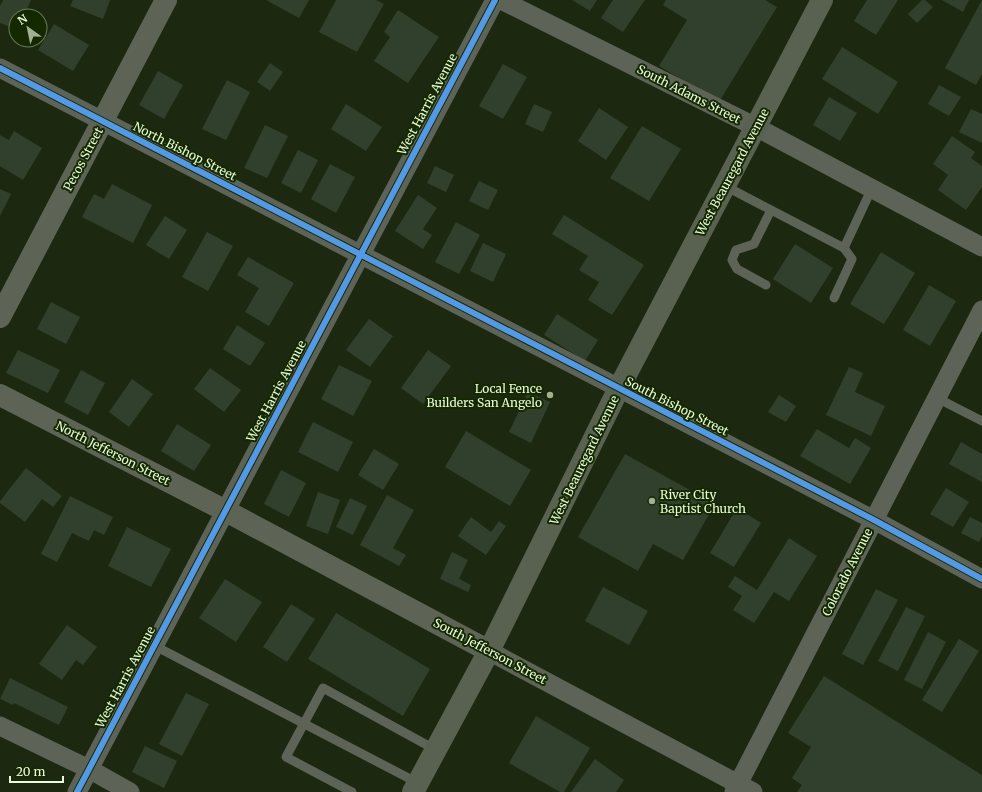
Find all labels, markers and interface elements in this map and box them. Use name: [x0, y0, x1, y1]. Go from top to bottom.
north arrow: [8, 8, 48, 48]
text: N: [15, 11, 30, 28]
street label: West Harris Avenue: [393, 51, 460, 158]
street label: South Adams Street: [635, 61, 744, 127]
street label: West Beauregard Avenue: [692, 106, 772, 239]
street label: North Bishop Street: [131, 118, 239, 184]
street label: Pecos Street: [60, 124, 106, 193]
street label: West Harris Avenue: [242, 338, 309, 445]
street label: South Bishop Street: [623, 373, 732, 439]
place label: Local Fence Builders San Angelo: [426, 381, 542, 410]
marker: Local Fence Builders San Angelo: [545, 390, 555, 400]
street label: West Beauregard Avenue: [546, 393, 622, 528]
street label: North Jefferson Street: [53, 418, 173, 488]
place label: River City Baptist Church: [660, 487, 746, 516]
marker: River City Baptist Church: [647, 496, 657, 506]
street label: Colorado Avenue: [818, 526, 876, 618]
street label: South Jefferson Street: [431, 615, 549, 687]
street label: West Harris Avenue: [91, 624, 158, 731]
scale bar: [10, 758, 63, 784]
text: 20 m: [16, 764, 45, 779]

